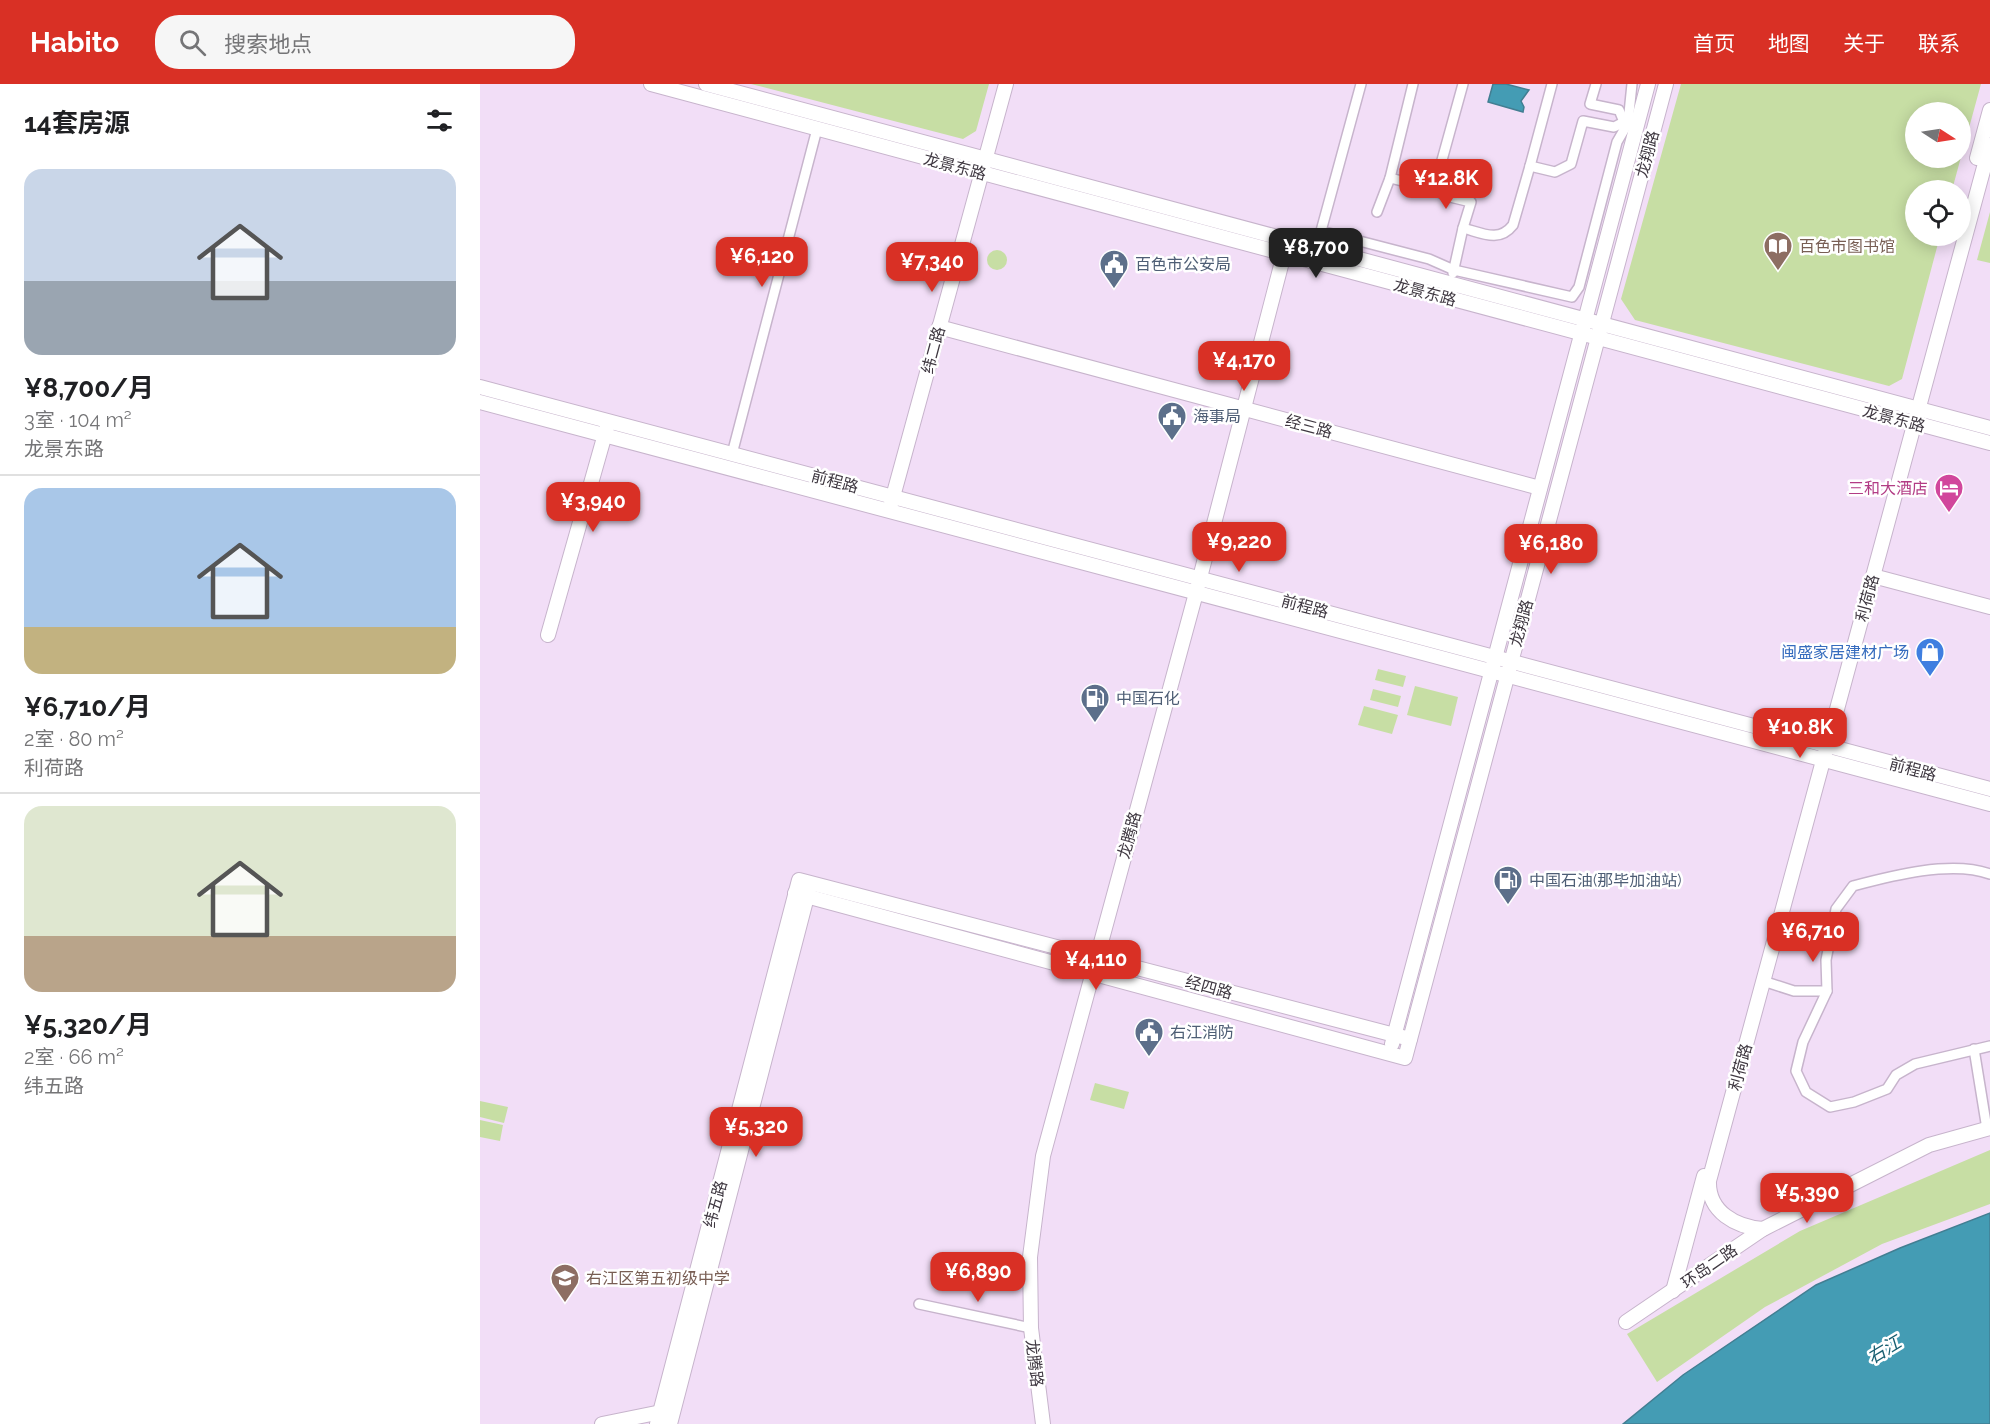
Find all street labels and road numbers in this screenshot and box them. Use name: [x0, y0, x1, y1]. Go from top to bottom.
street label: 龙翔路: [1632, 128, 1663, 180]
street label: 龙景东路: [921, 149, 988, 184]
street label: 龙景东路: [1391, 275, 1458, 310]
street label: 纬二路: [918, 324, 949, 376]
street label: 龙景东路: [1860, 401, 1927, 436]
street label: 经三路: [1283, 411, 1335, 442]
street label: 前程路: [809, 466, 861, 497]
street label: 利荷路: [1852, 572, 1883, 624]
street label: 前程路: [1279, 591, 1331, 622]
street label: 龙翔路: [1506, 597, 1537, 649]
street label: 前程路: [1887, 754, 1939, 785]
street label: 龙腾路: [1114, 809, 1145, 861]
street label: 经四路: [1183, 972, 1235, 1003]
street label: 利荷路: [1725, 1041, 1756, 1093]
street label: 纬五路: [700, 1178, 731, 1230]
street label: 环岛二路: [1678, 1240, 1741, 1293]
street label: 龙腾路: [1022, 1338, 1047, 1388]

